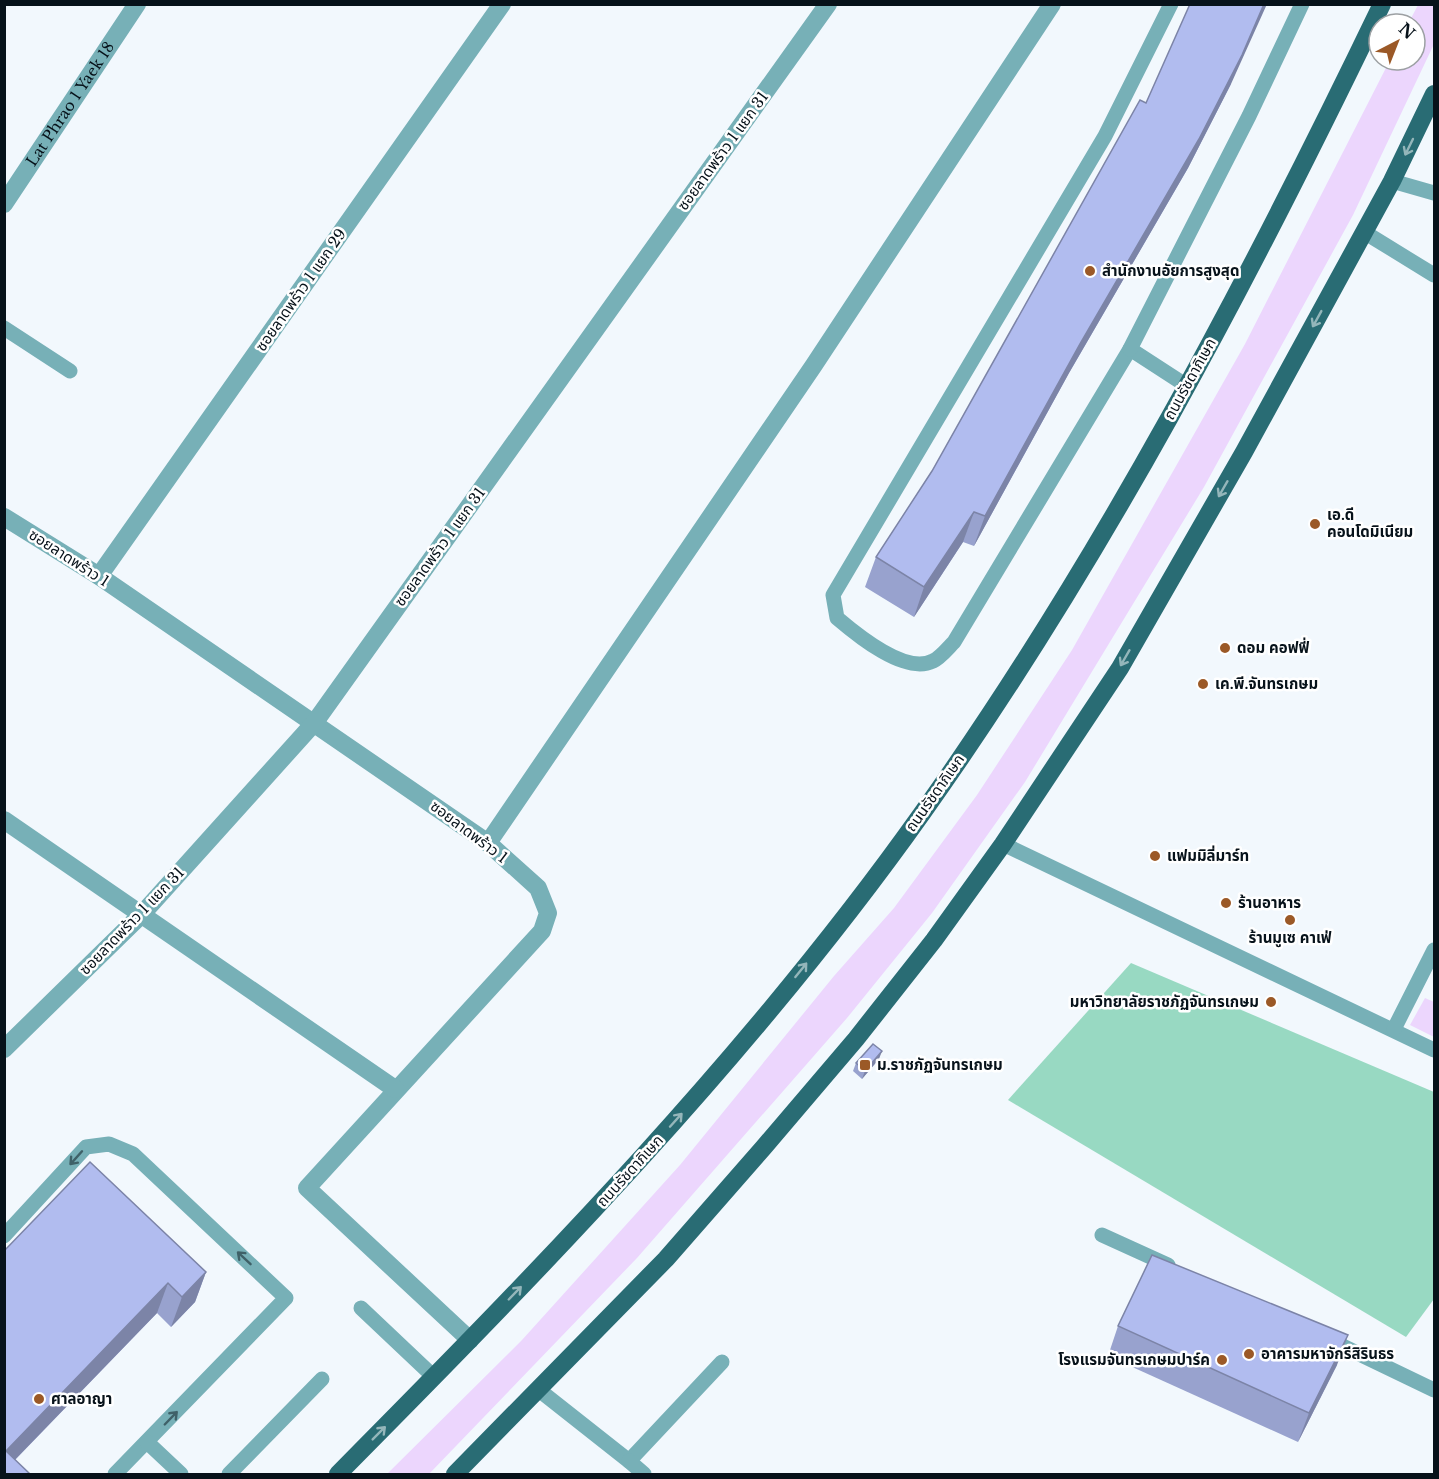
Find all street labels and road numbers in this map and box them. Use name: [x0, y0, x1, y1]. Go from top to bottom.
street label: Lat Phrao 1 Yaek 18: [22, 38, 118, 170]
street label: ซอยลาดพร้าว 1 แยก 31: [673, 87, 772, 214]
street label: ซอยลาดพร้าว 1 แยก 29: [251, 225, 350, 355]
street label: ถนนรัชดาภิเษก: [1159, 335, 1220, 423]
street label: ซอยลาดพร้าว 1 แยก 31: [390, 483, 489, 610]
street label: ซอยลาดพร้าว 1: [26, 525, 113, 591]
street label: ถนนรัชดาภิเษก: [901, 750, 968, 835]
street label: ซอยลาดพร้าว 1: [427, 796, 512, 867]
street label: ซอยลาดพร้าว 1 แยก 31: [75, 863, 188, 979]
street label: ถนนรัชดาภิเษก: [592, 1131, 667, 1211]

